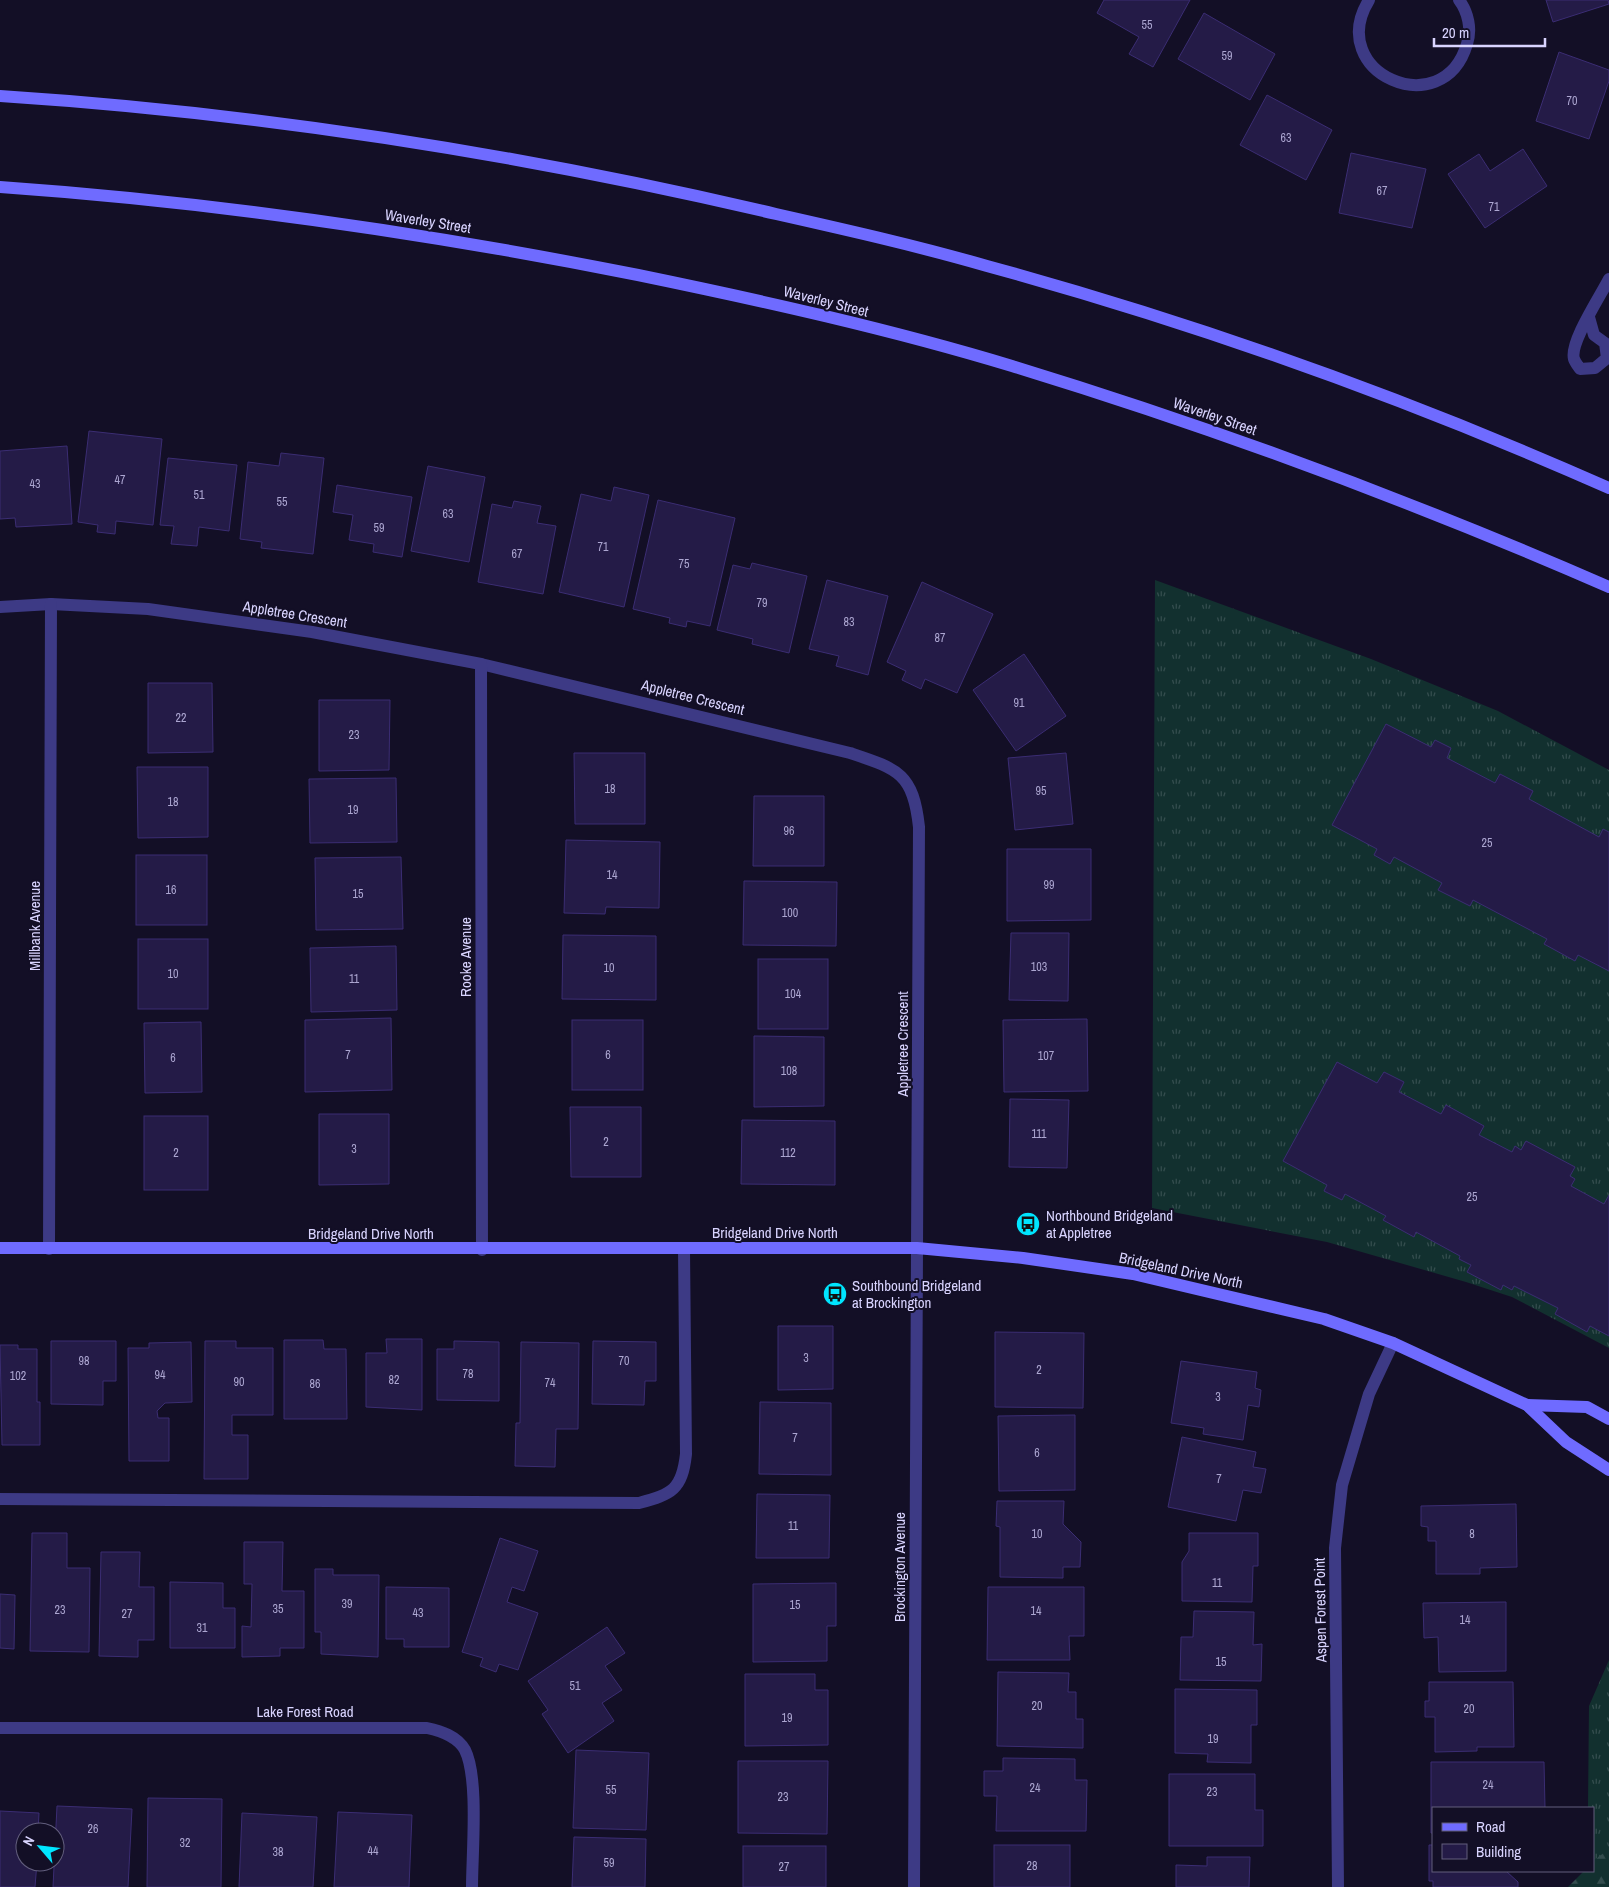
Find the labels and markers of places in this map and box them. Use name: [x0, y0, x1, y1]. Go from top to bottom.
place label: Northbound Bridgeland at Appletree: [1046, 1205, 1173, 1243]
bus stop icon: Northbound Bridgeland at Appletree: [1015, 1211, 1041, 1237]
place label: Southbound Bridgeland at Brockington: [852, 1275, 981, 1313]
bus stop icon: Southbound Bridgeland at Brockington: [822, 1281, 848, 1307]

